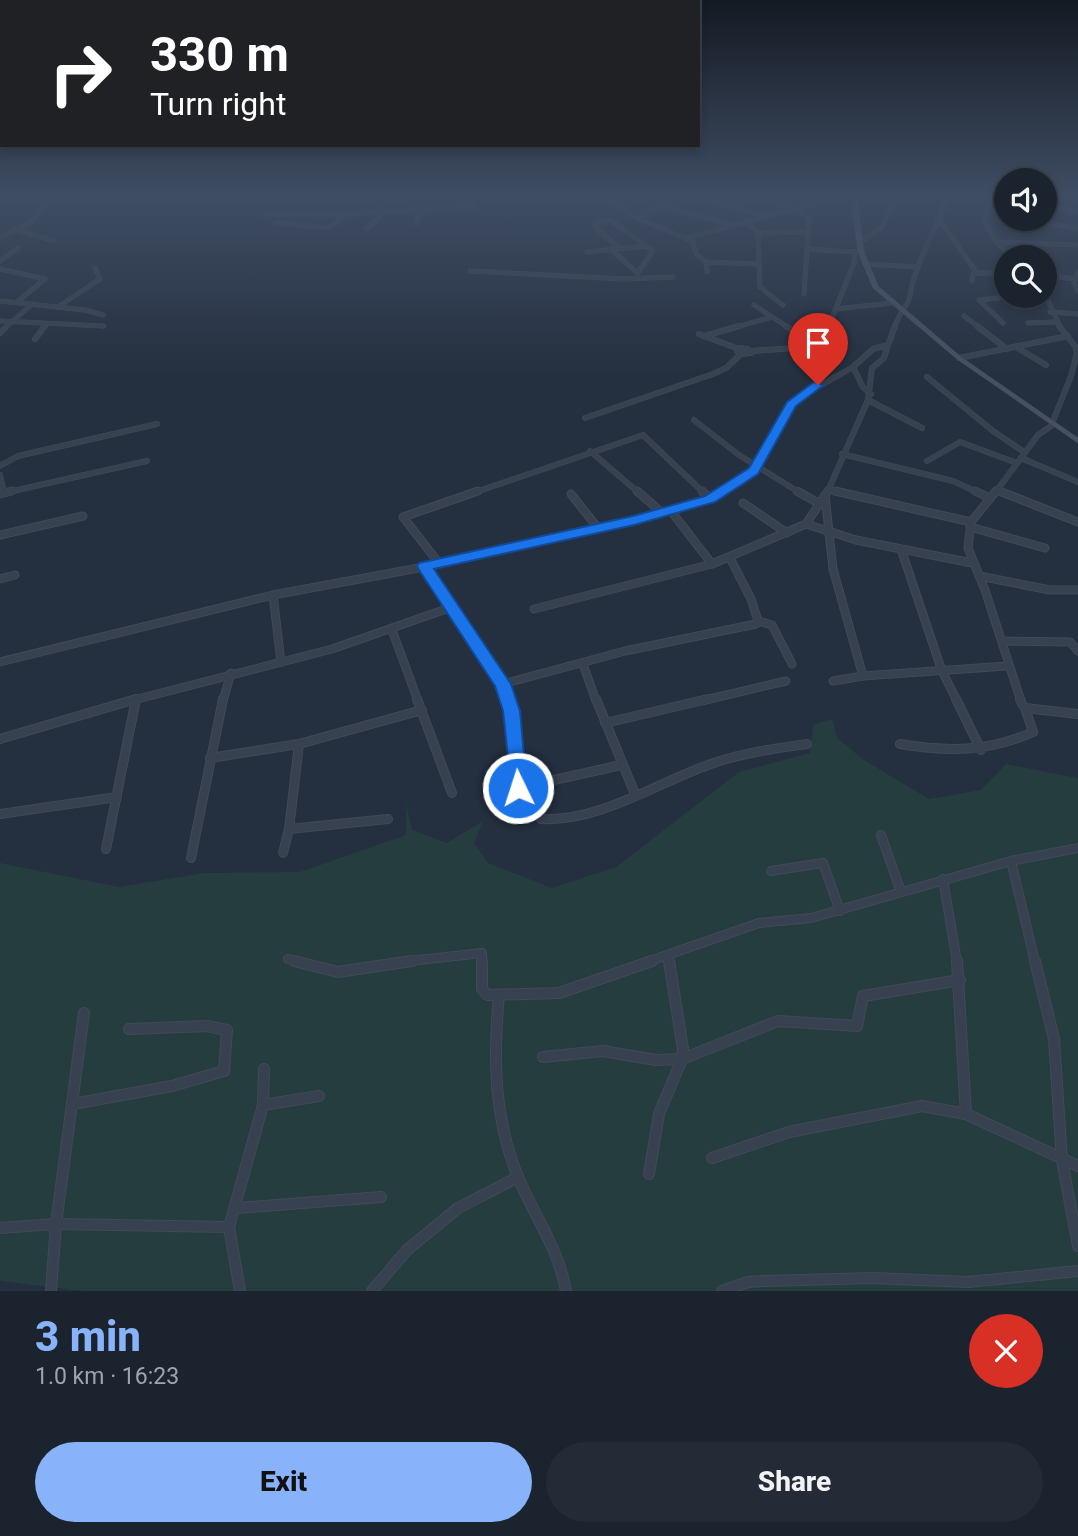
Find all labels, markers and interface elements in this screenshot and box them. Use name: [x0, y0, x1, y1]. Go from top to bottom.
text: 330 m: [150, 26, 289, 83]
icon: right: [35, 28, 126, 119]
text: Turn right: [150, 85, 286, 123]
map controls: [994, 168, 1057, 308]
button: sound: [994, 168, 1057, 231]
button: search: [994, 245, 1057, 308]
pin: [788, 313, 848, 385]
icon: arrive: [799, 324, 837, 362]
position arrow: [481, 751, 555, 825]
text: 3 min: [35, 1312, 141, 1361]
button: close: [969, 1314, 1043, 1388]
text: 1.0 km · 16:23: [35, 1363, 179, 1390]
button: Exit: [35, 1442, 532, 1522]
button: Share: [546, 1442, 1043, 1522]

